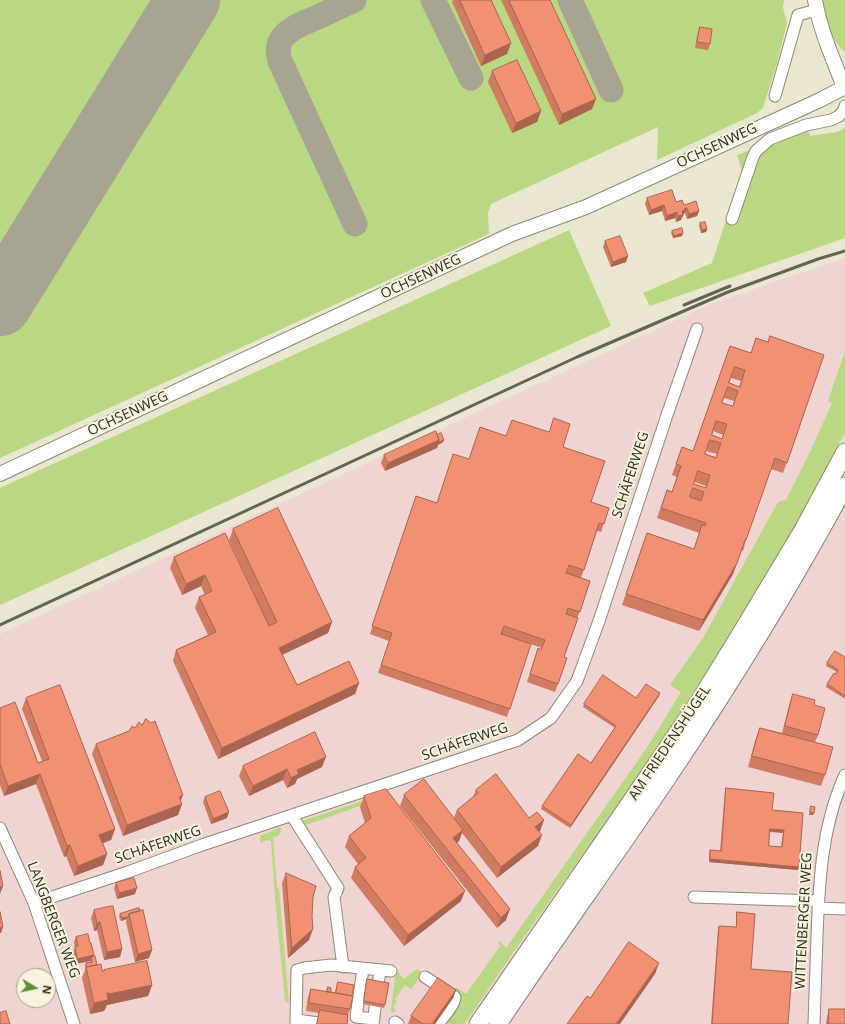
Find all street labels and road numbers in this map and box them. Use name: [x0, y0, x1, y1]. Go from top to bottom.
street label: OCHSENWEG: [674, 120, 760, 172]
street label: OCHSENWEG: [378, 251, 464, 303]
street label: OCHSENWEG: [85, 388, 171, 440]
street label: SCHÄFERWEG: [609, 430, 653, 520]
street label: AM FRIEDENSHÜGEL: [625, 683, 715, 803]
street label: SCHÄFERWEG: [420, 719, 510, 765]
street label: SCHÄFERWEG: [113, 822, 203, 868]
street label: WITTENBERGER WEG: [792, 852, 816, 990]
street label: LANGBERGER WEG: [23, 859, 83, 981]

